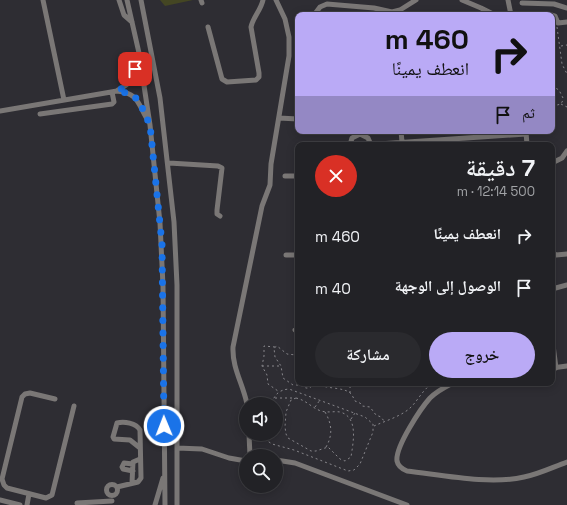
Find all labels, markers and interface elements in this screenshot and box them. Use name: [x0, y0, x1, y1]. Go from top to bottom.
text: 460 m: [385, 21, 469, 57]
icon: right: [483, 28, 535, 80]
pin: [118, 52, 152, 86]
text: انعطف يمينًا: [392, 57, 469, 80]
icon: arrive: [124, 58, 146, 80]
text: ثم: [522, 103, 535, 122]
icon: arrive: [492, 104, 514, 126]
text: 7 دقيقة: [466, 152, 535, 183]
button: close: [315, 155, 357, 197]
text: 500 m · 12:14: [457, 183, 535, 200]
text: انعطف يمينًا: [434, 224, 501, 243]
icon: right: [513, 225, 535, 247]
text: 460 m: [315, 227, 360, 246]
text: الوصول إلى الوجهة: [395, 276, 501, 295]
icon: arrive: [513, 277, 535, 299]
text: 40 m: [315, 279, 351, 298]
button: مشاركة: [315, 332, 421, 378]
button: خروج: [429, 332, 535, 378]
map controls: [239, 397, 283, 493]
button: sound: [239, 397, 283, 441]
position arrow: [143, 405, 185, 447]
button: search: [239, 449, 283, 493]

